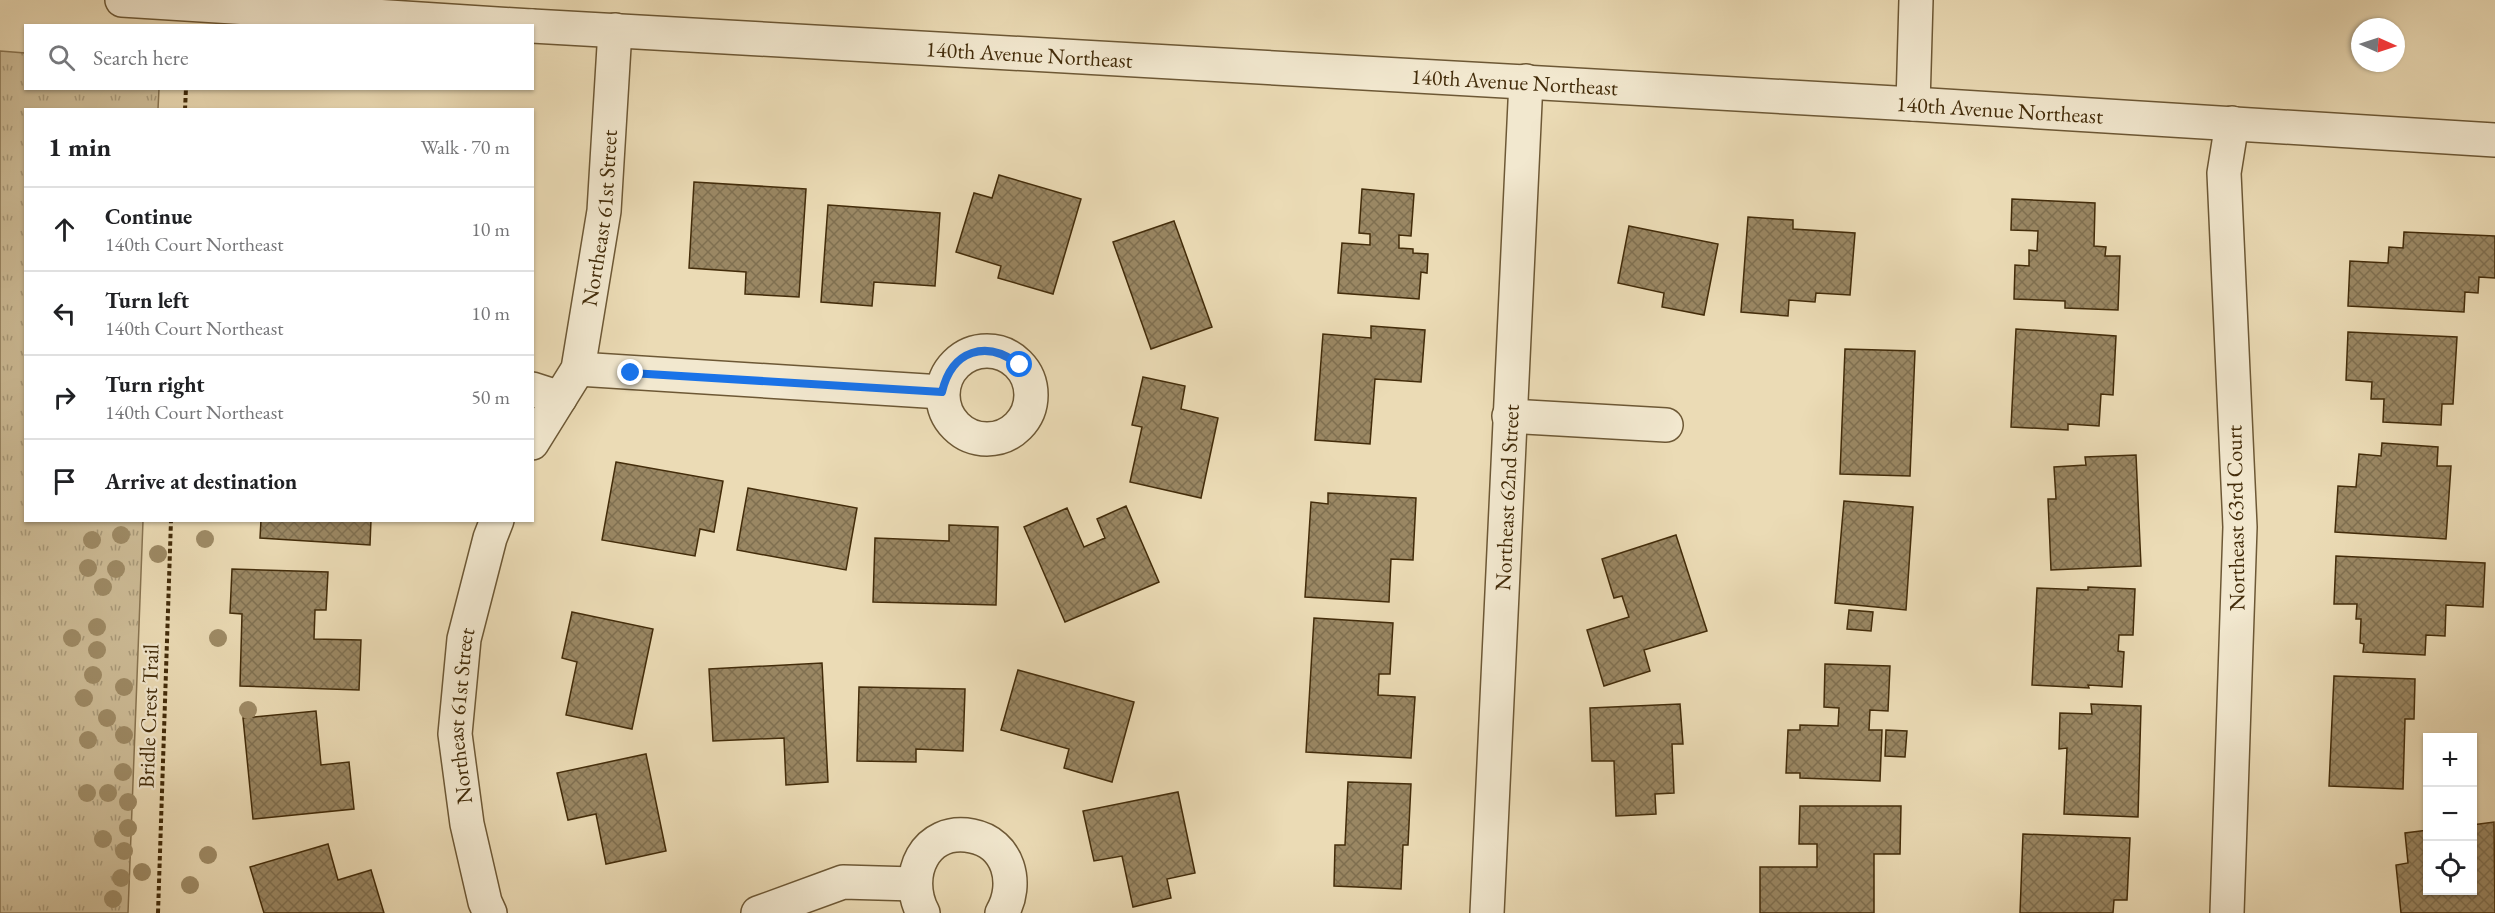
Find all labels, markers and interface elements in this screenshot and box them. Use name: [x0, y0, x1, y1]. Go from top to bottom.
north arrow: [2351, 18, 2405, 72]
search box: [24, 24, 534, 90]
street label: 140th Avenue Northeast: [925, 34, 1134, 75]
icon: search: [45, 41, 78, 74]
text: Search here: [93, 43, 188, 72]
street label: 140th Avenue Northeast: [1410, 62, 1619, 102]
street label: 140th Avenue Northeast: [1895, 89, 2104, 131]
street label: Northeast 61st Street: [575, 129, 624, 308]
text: 1 min: [48, 130, 111, 164]
text: Walk · 70 m: [421, 134, 510, 160]
text: Continue: [105, 202, 192, 231]
icon: ahead: [48, 213, 81, 246]
text: 10 m: [471, 216, 510, 242]
text: 140th Court Northeast: [105, 231, 284, 257]
text: Turn left: [105, 286, 189, 315]
icon: left: [48, 297, 81, 330]
text: 10 m: [471, 300, 510, 326]
text: 140th Court Northeast: [105, 315, 284, 341]
route start: [1006, 351, 1032, 377]
route end: [617, 359, 643, 385]
text: Turn right: [105, 370, 204, 399]
icon: right: [48, 381, 81, 414]
text: 50 m: [471, 384, 510, 410]
text: 140th Court Northeast: [105, 399, 284, 425]
street label: Northeast 62nd Street: [1488, 404, 1526, 591]
street label: Northeast 63rd Court: [2219, 425, 2252, 611]
icon: arrive: [48, 465, 81, 498]
text: Arrive at destination: [105, 467, 297, 496]
street label: Northeast 61st Street: [441, 624, 481, 806]
street label: Bridle Crest Trail: [131, 643, 166, 789]
map controls: [2423, 733, 2477, 895]
button: +: [2423, 733, 2477, 787]
button: −: [2423, 787, 2477, 841]
button: locate: [2423, 841, 2477, 895]

